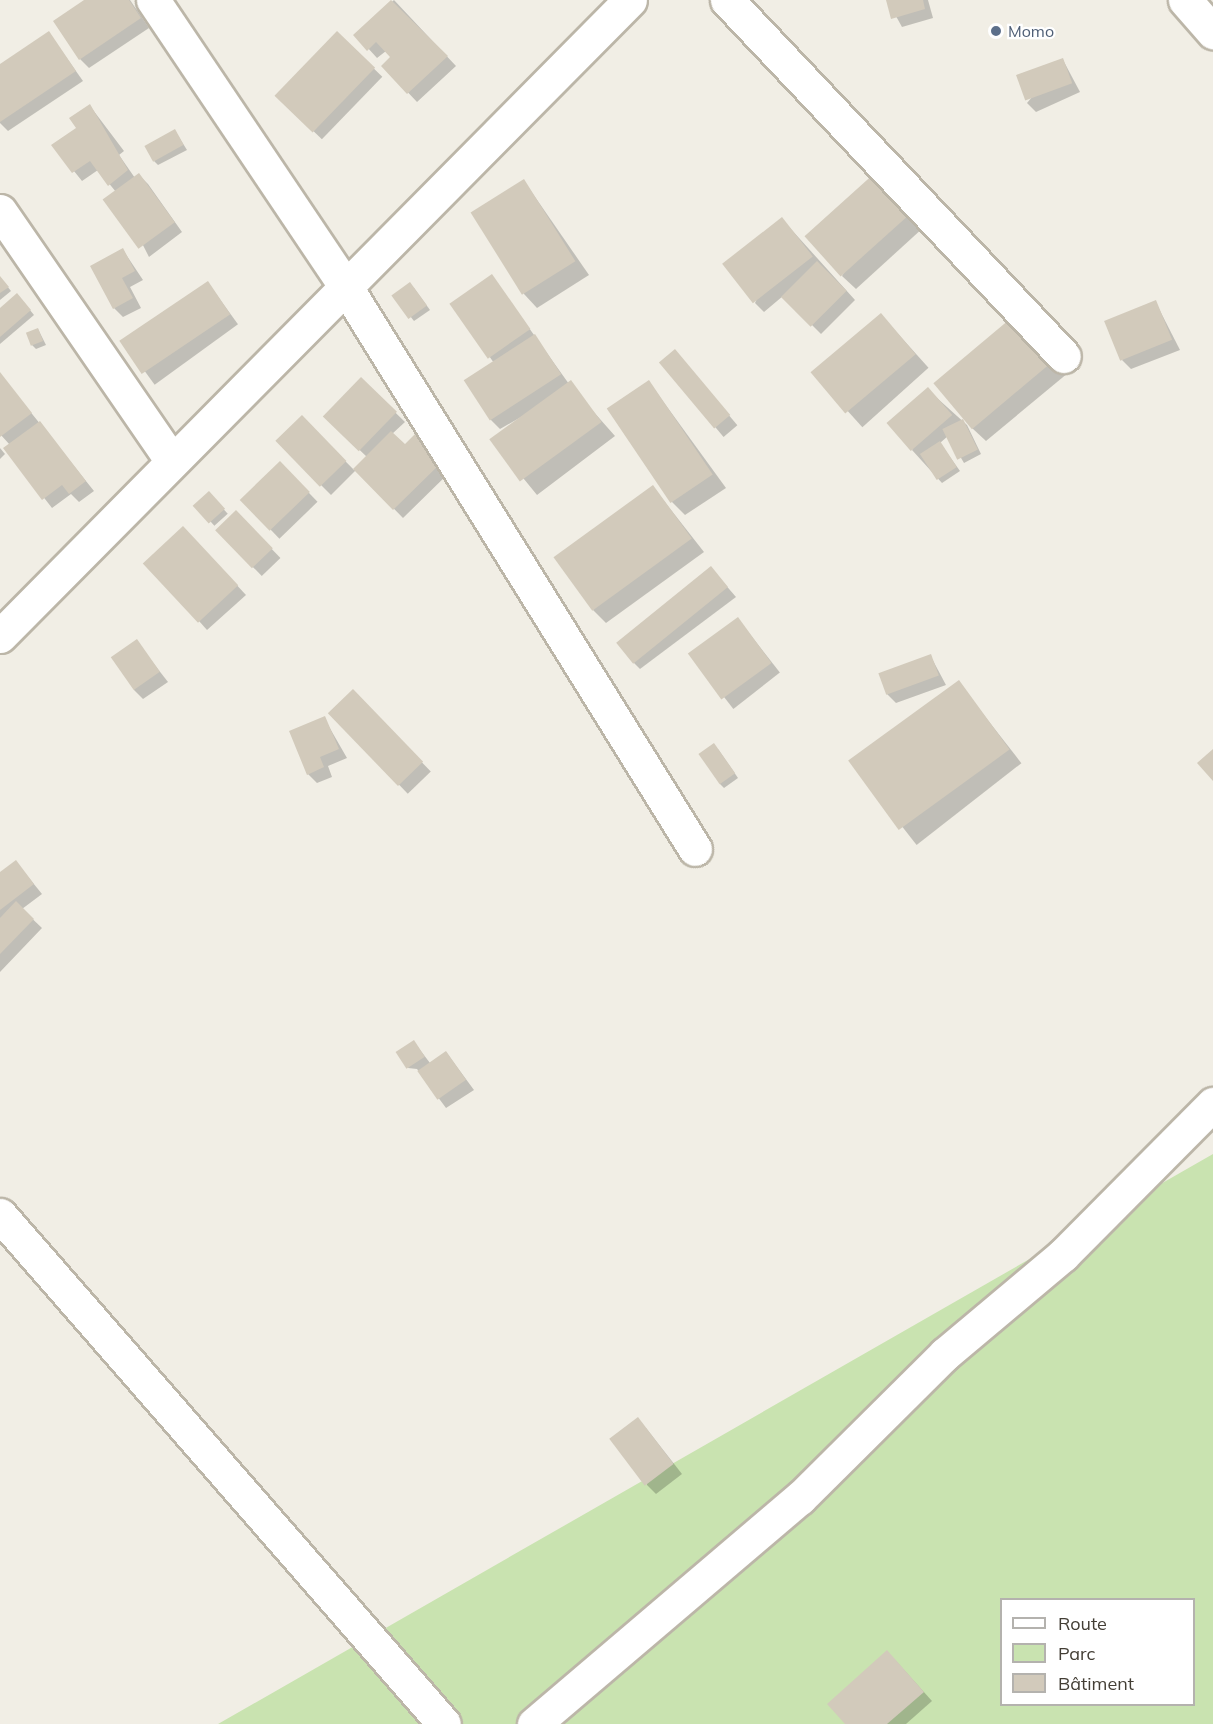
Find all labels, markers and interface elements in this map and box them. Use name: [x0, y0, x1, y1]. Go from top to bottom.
place label: Momo: [1008, 21, 1054, 41]
marker: Momo: [989, 24, 1003, 38]
legend: [1000, 1598, 1195, 1706]
text: Route: [1058, 1612, 1107, 1635]
text: Parc: [1058, 1642, 1095, 1665]
text: Bâtiment: [1058, 1672, 1134, 1695]

